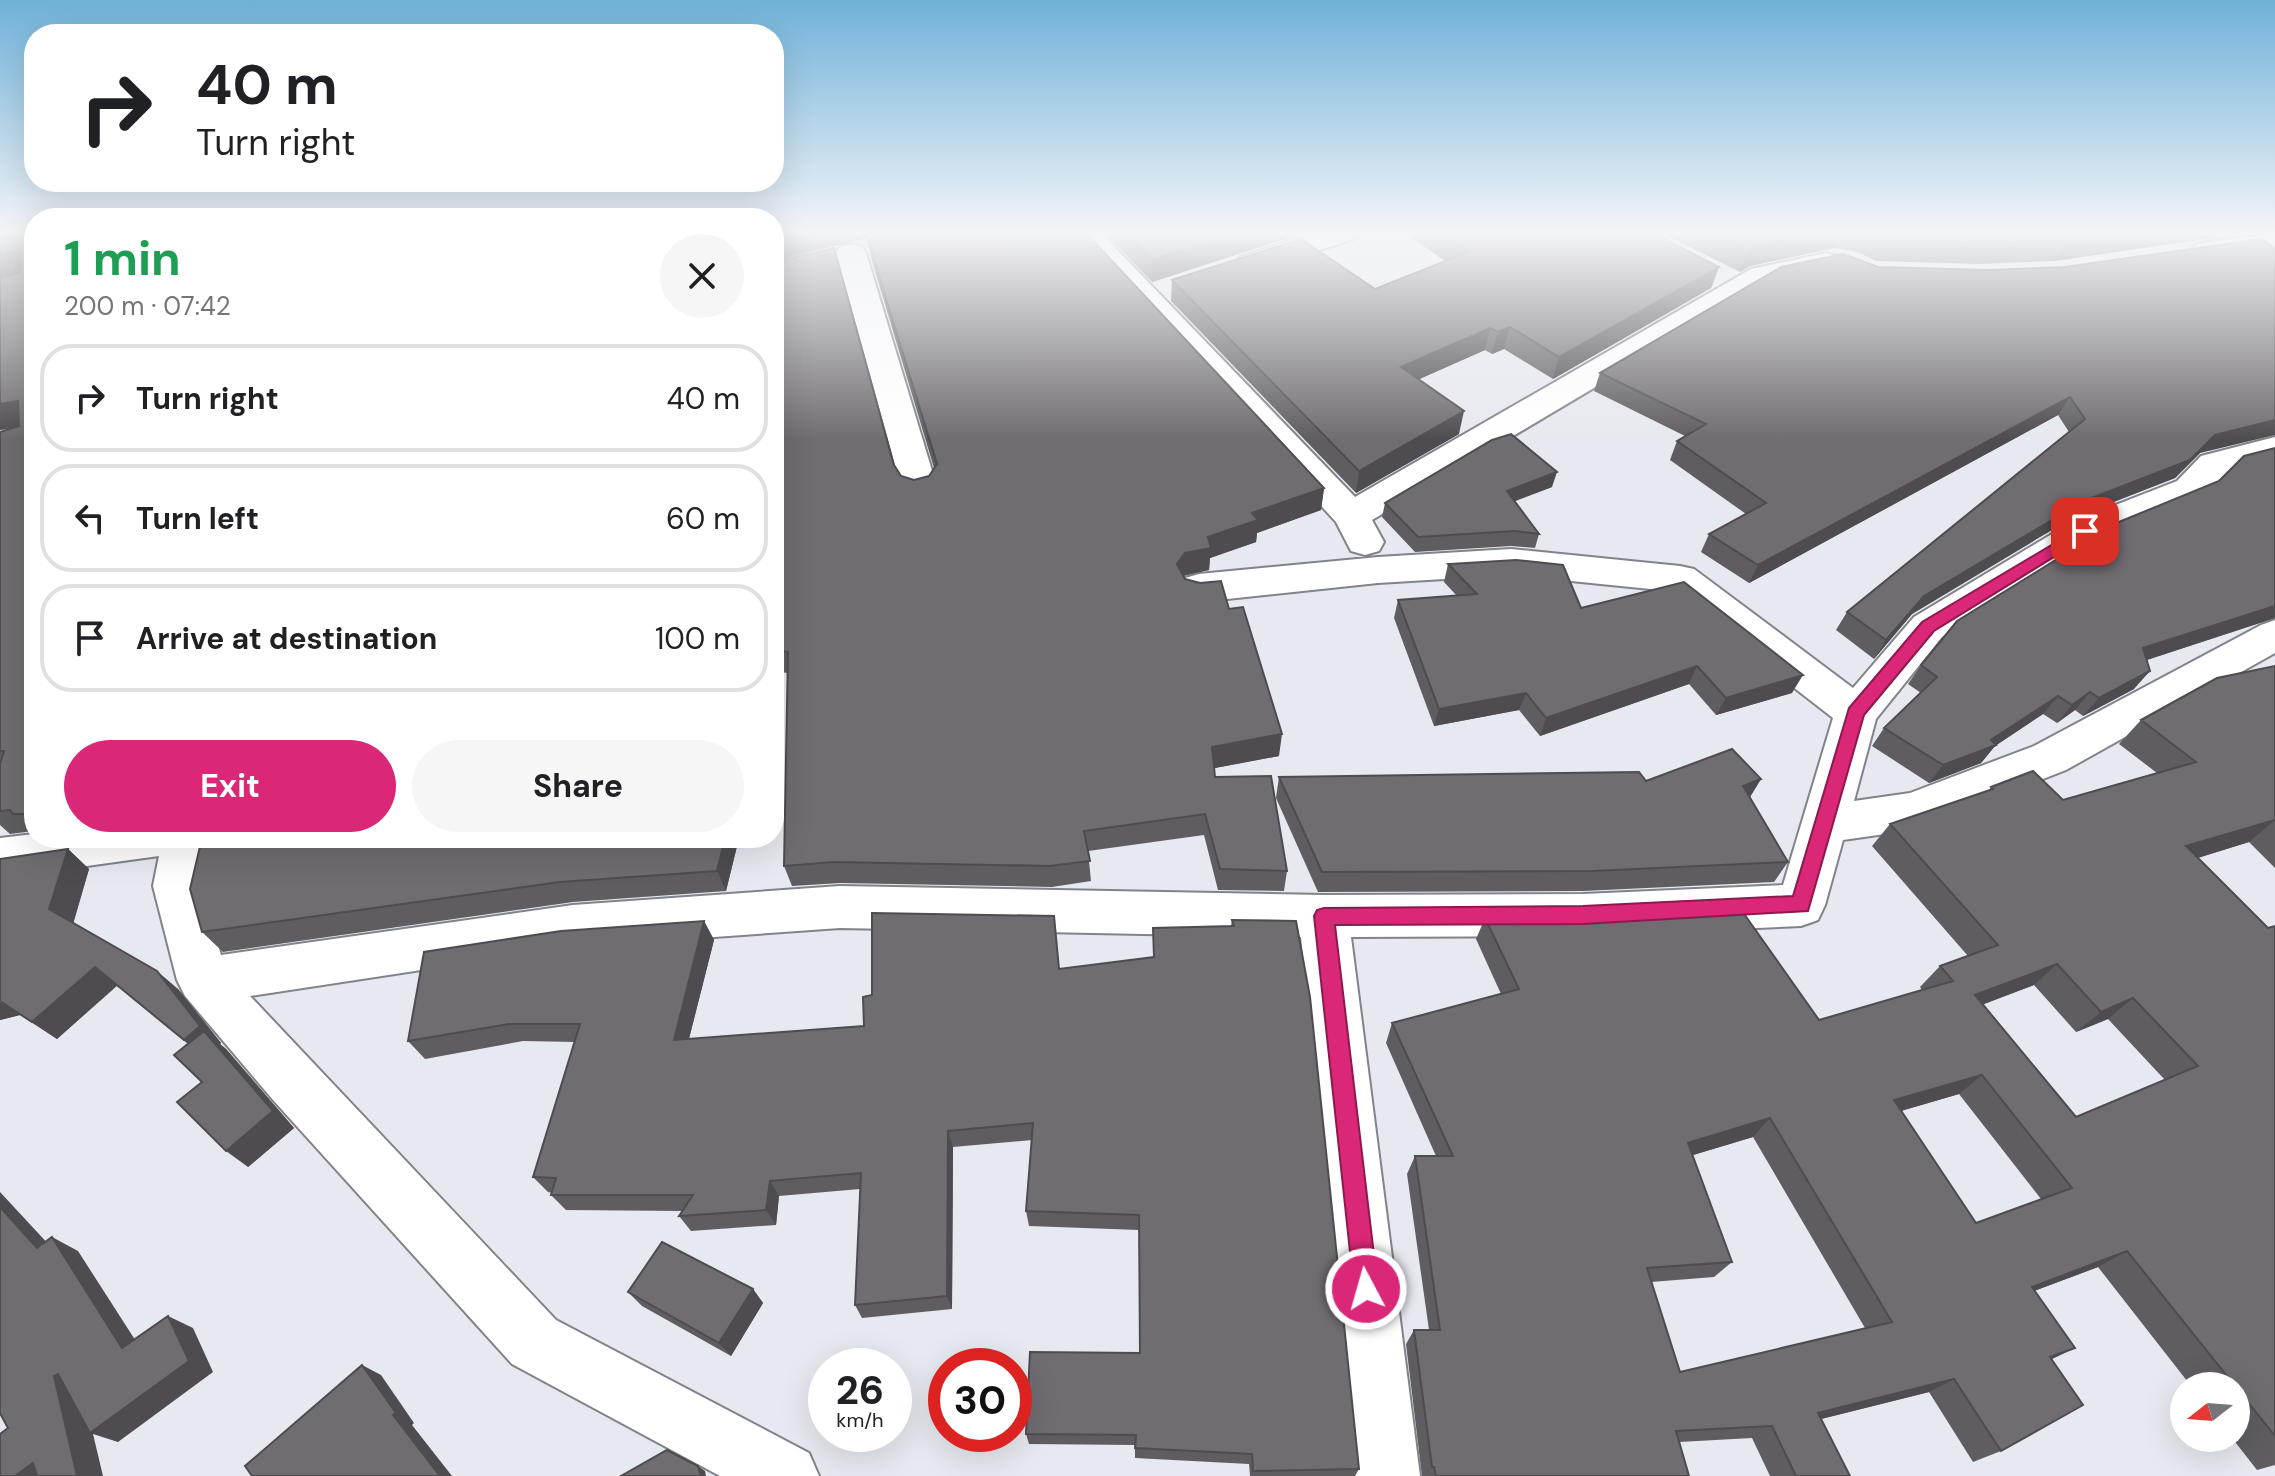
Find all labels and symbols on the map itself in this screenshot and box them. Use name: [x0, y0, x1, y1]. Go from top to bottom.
pin: [2051, 497, 2119, 565]
position arrow: [1324, 1247, 1408, 1331]
speed limit sign: 30: [928, 1348, 1032, 1452]
north arrow: [2170, 1372, 2250, 1452]

